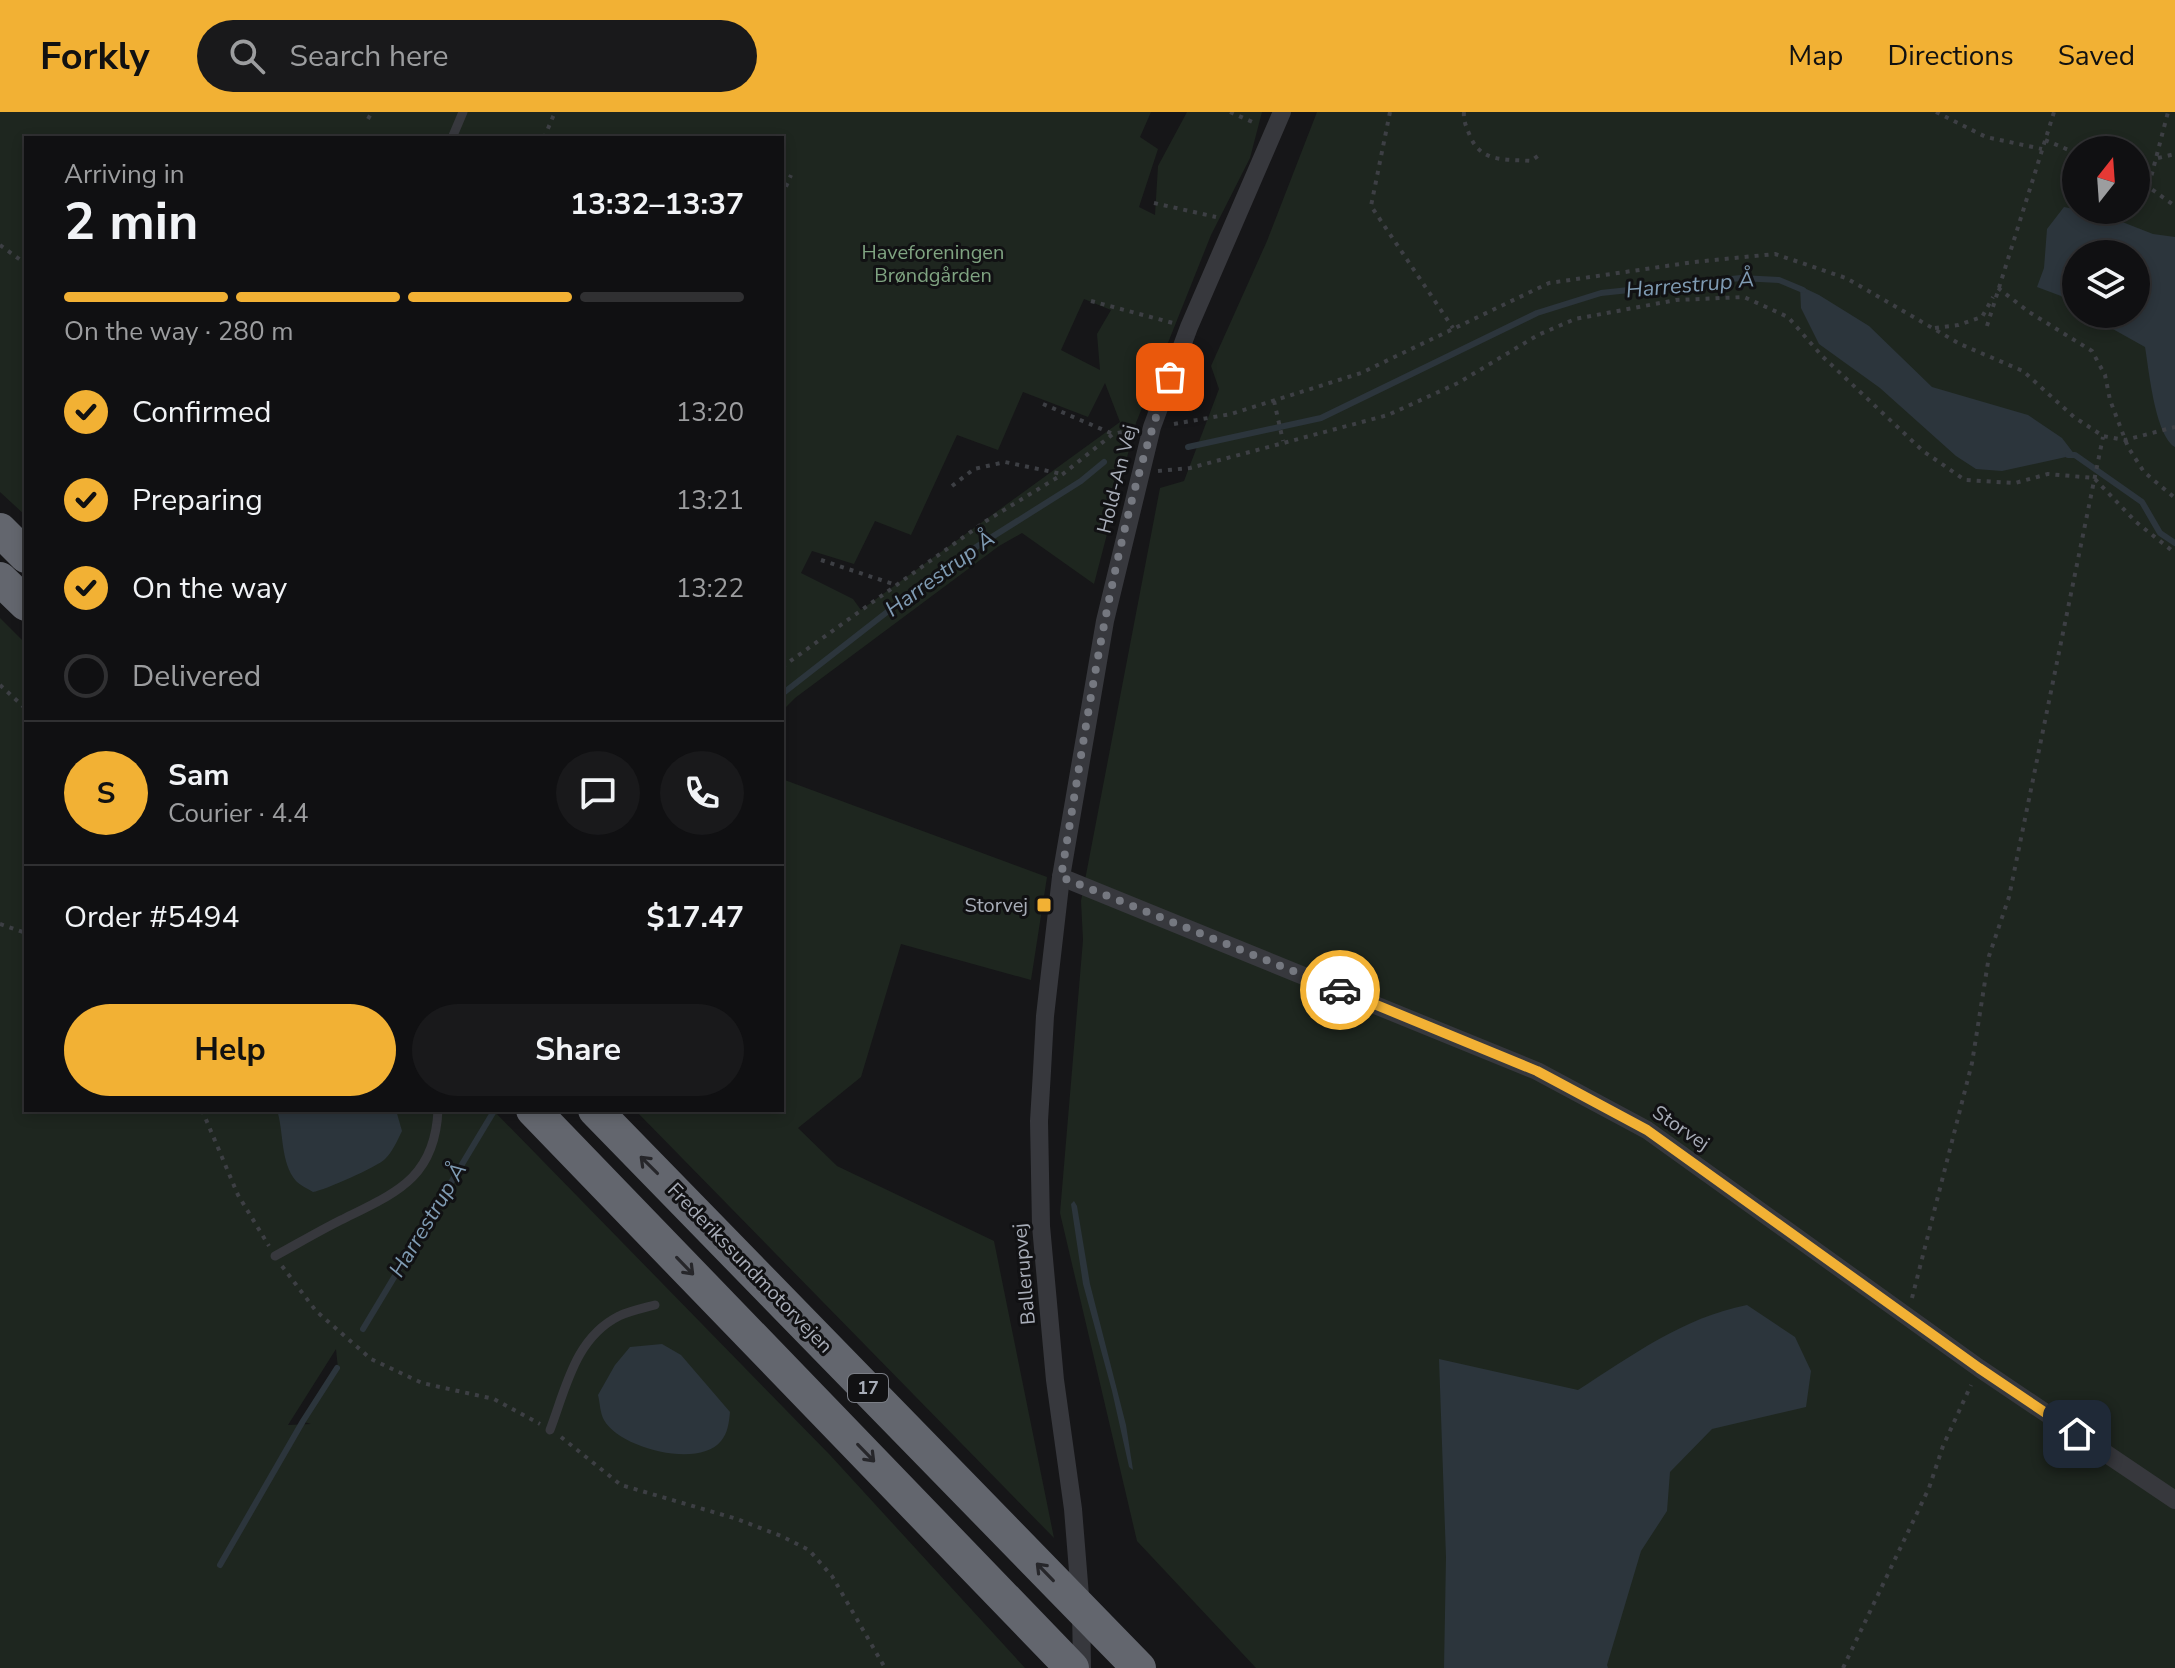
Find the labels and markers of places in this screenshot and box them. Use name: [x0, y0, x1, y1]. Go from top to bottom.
pin: [1136, 343, 1204, 411]
place label: Storvej: [964, 892, 1028, 919]
marker: Storvej: [1035, 896, 1053, 914]
pin: [2043, 1400, 2111, 1468]

